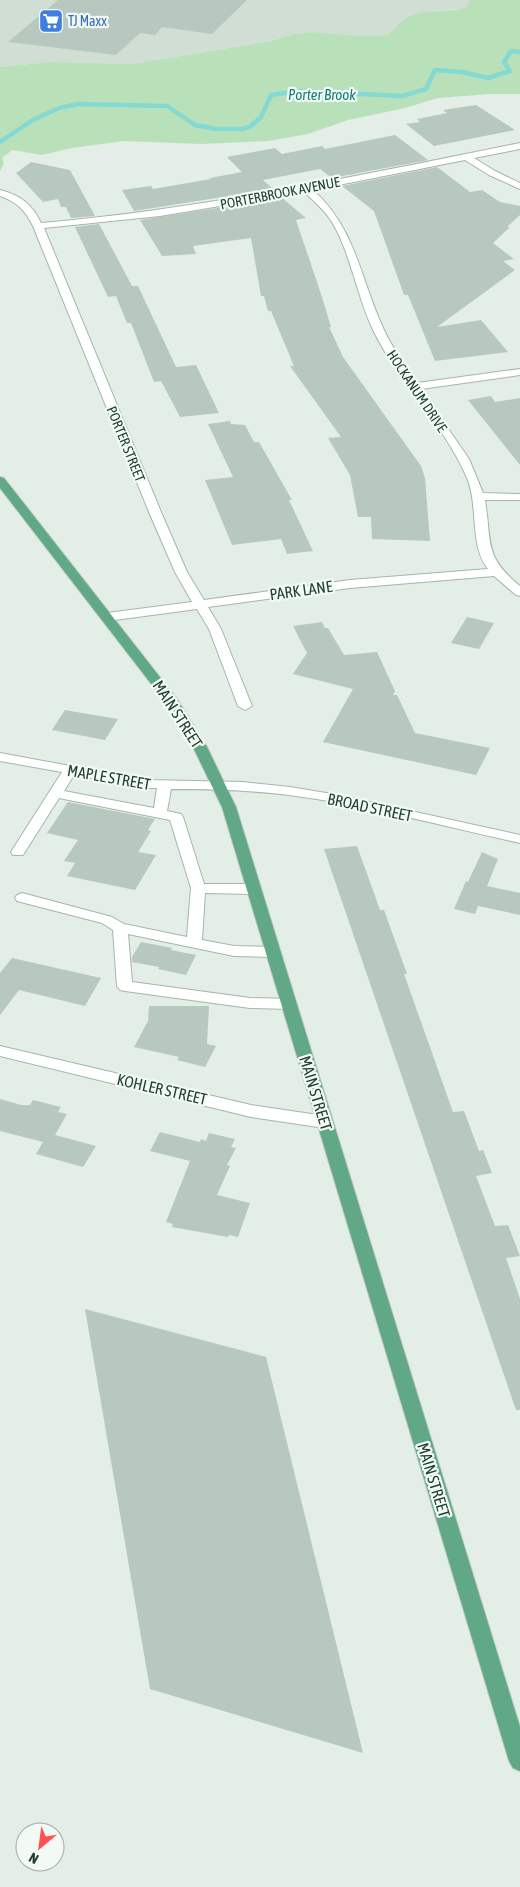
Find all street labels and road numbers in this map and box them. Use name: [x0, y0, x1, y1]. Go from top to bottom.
street label: PORTERBROOK AVENUE: [219, 174, 341, 212]
street label: HOCKANUM DRIVE: [384, 347, 450, 435]
street label: PORTER STREET: [104, 404, 148, 484]
street label: PARK LANE: [268, 577, 334, 603]
street label: MAIN STREET: [150, 677, 206, 751]
street label: MAPLE STREET: [66, 761, 152, 793]
street label: BROAD STREET: [326, 789, 414, 825]
street label: MAIN STREET: [296, 1054, 336, 1132]
street label: KOHLER STREET: [115, 1070, 209, 1108]
street label: MAIN STREET: [414, 1441, 454, 1519]

